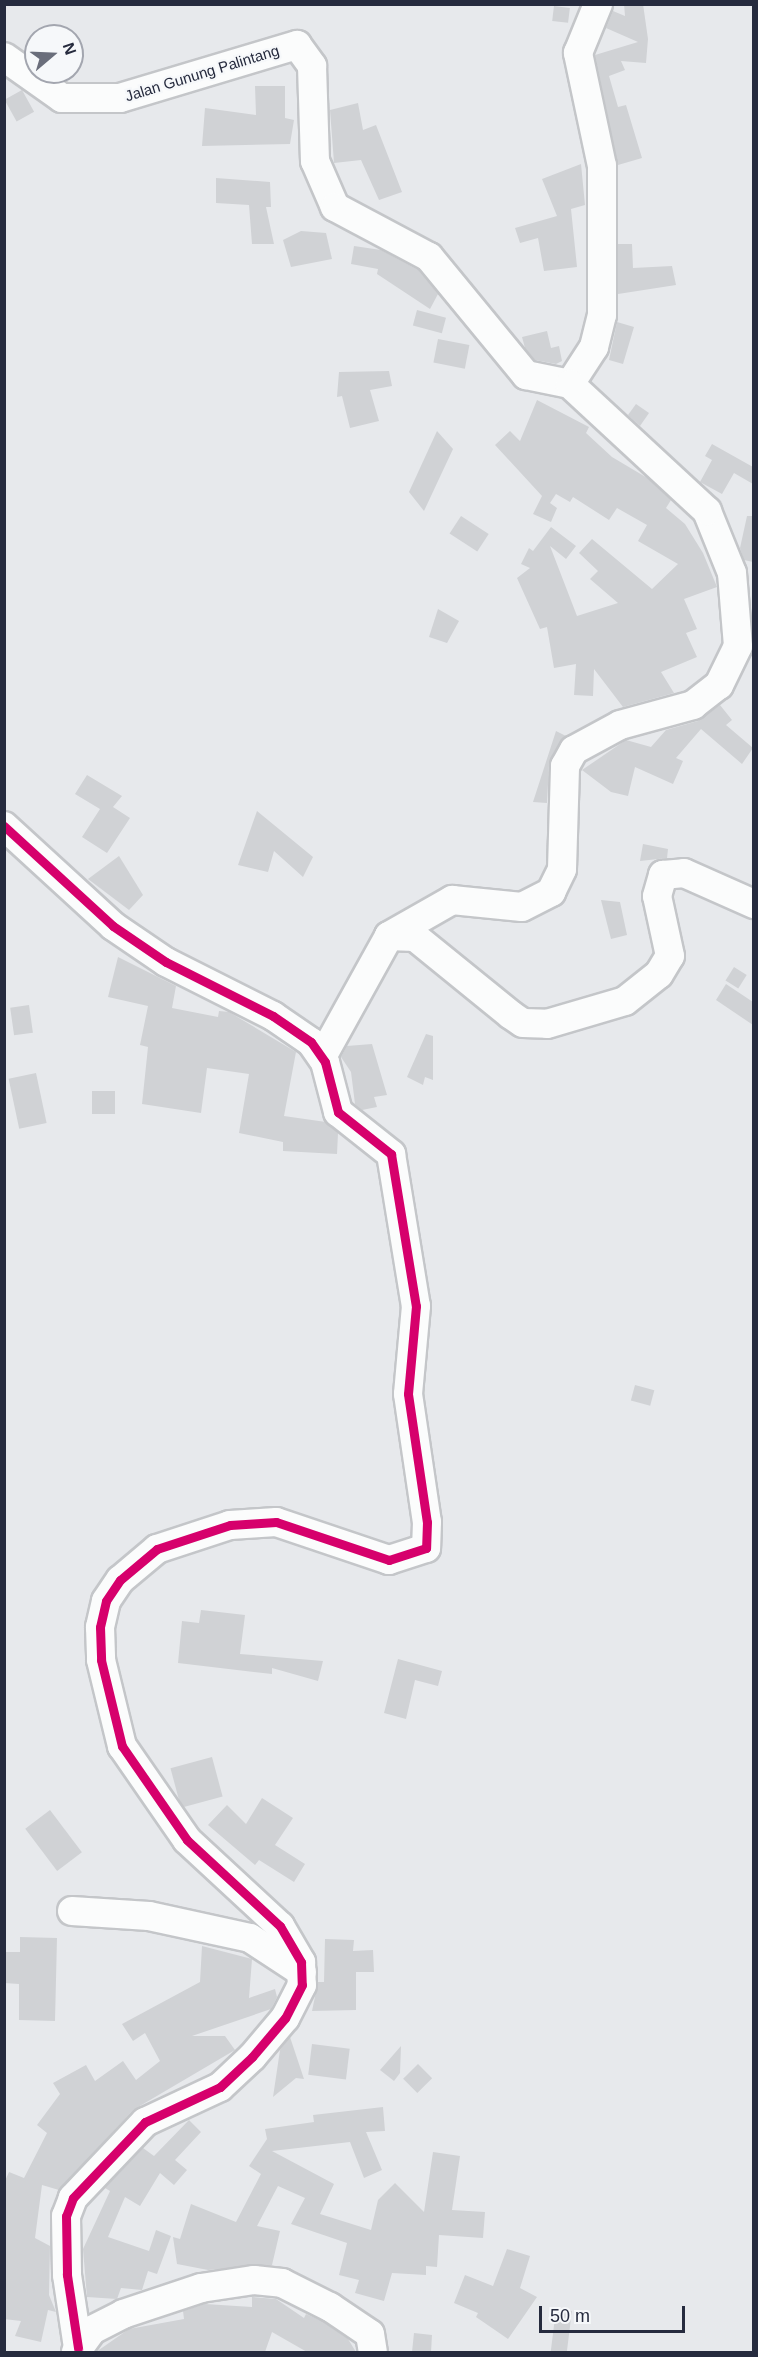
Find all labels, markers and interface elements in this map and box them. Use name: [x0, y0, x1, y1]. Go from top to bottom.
north arrow: [24, 24, 84, 84]
text: N: [60, 40, 80, 57]
street label: Jalan Gunung Palintang: [123, 41, 281, 105]
scale bar: [542, 2294, 688, 2332]
text: 50 m: [550, 2306, 590, 2326]

